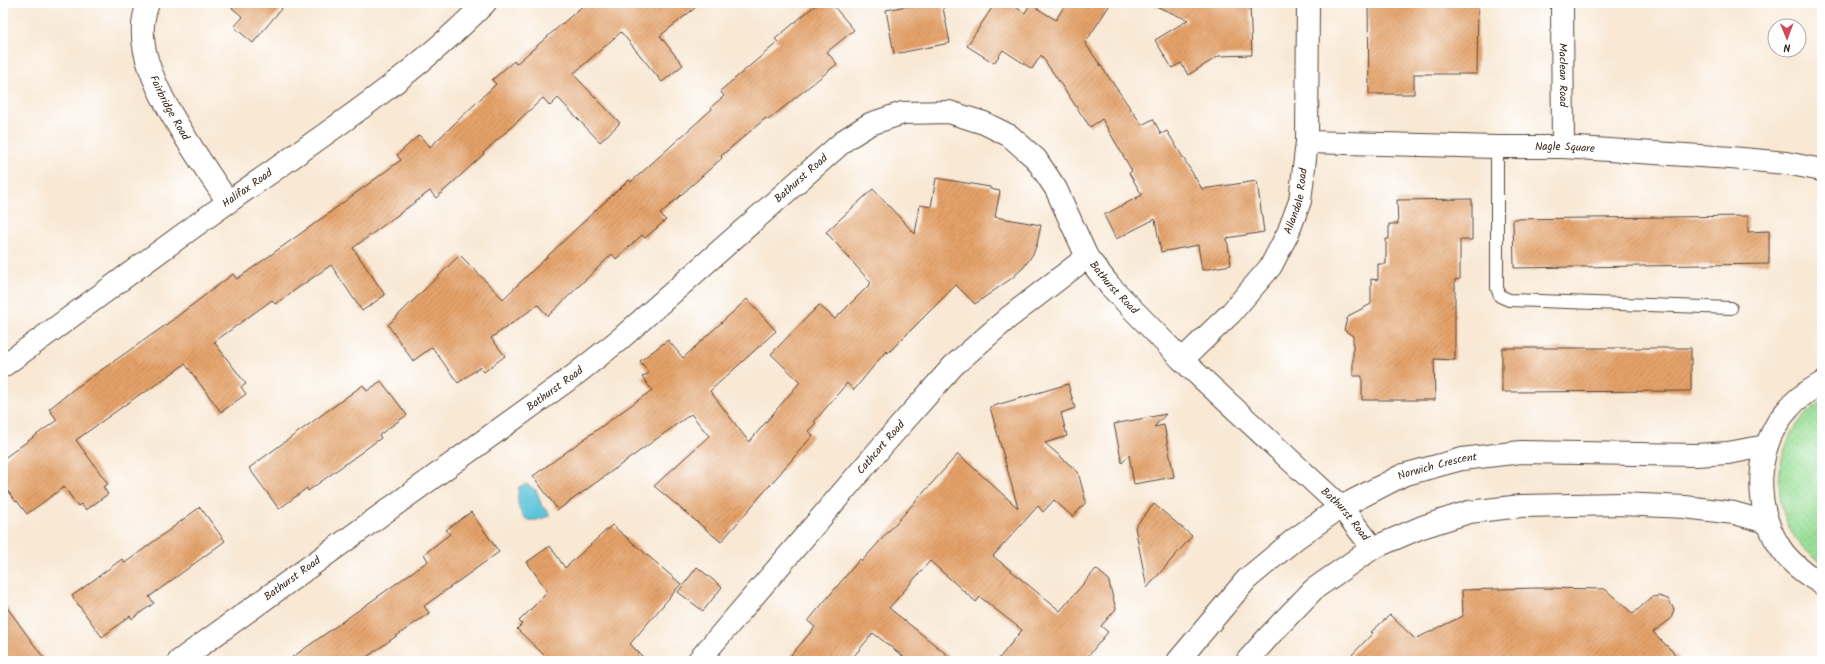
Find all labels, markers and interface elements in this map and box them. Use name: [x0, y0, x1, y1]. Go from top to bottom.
north arrow: [1767, 18, 1807, 58]
text: N: [1783, 38, 1791, 56]
street label: Maclean Road: [1553, 43, 1572, 108]
street label: Fairbridge Road: [144, 73, 194, 144]
street label: Nagle Square: [1535, 138, 1596, 158]
street label: Bathurst Road: [770, 149, 832, 208]
street label: Halifax Road: [218, 164, 277, 213]
street label: Allandale Road: [1279, 167, 1313, 237]
street label: Bathurst Road: [1085, 257, 1143, 319]
street label: Bathurst Road: [523, 362, 588, 416]
street label: Cathcart Road: [852, 416, 910, 479]
street label: Norwich Crescent: [1394, 448, 1479, 485]
street label: Bathurst Road: [1316, 483, 1374, 546]
street label: Bathurst Road: [260, 552, 325, 606]

